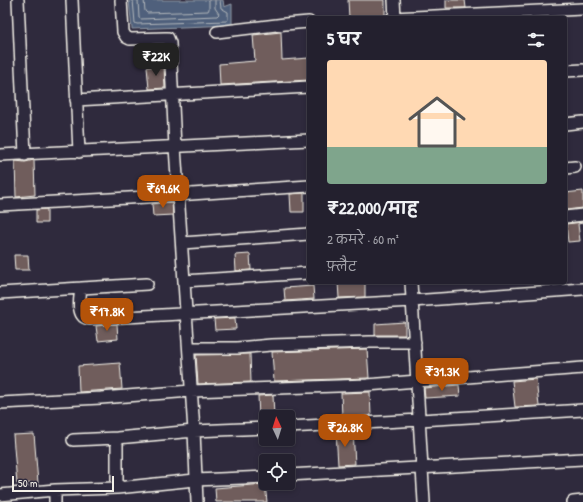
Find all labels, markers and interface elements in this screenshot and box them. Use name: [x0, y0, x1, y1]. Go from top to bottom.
text: 5 घर: [327, 27, 361, 50]
icon: filters: [525, 29, 547, 51]
pin: ₹22K: [132, 43, 180, 77]
text: ₹22K: [142, 47, 170, 65]
icon: home: [401, 86, 473, 158]
pin: ₹69.6K: [130, 175, 196, 209]
text: ₹69.6K: [146, 179, 180, 197]
text: ₹22,000/माह: [327, 196, 418, 219]
text: 2 कमरे · 60 m²: [327, 230, 399, 248]
text: फ़्लैट: [327, 257, 357, 275]
pin: ₹17.8K: [74, 298, 140, 332]
text: ₹17.8K: [89, 302, 125, 320]
pin: ₹31.3K: [409, 358, 475, 392]
text: ₹31.3K: [425, 362, 459, 380]
north arrow: [259, 410, 295, 446]
map controls: [259, 410, 295, 490]
pin: ₹26.8K: [312, 414, 378, 448]
text: ₹26.8K: [327, 418, 363, 436]
button: locate: [259, 454, 295, 490]
scale bar: [12, 474, 114, 493]
text: 50 m: [18, 476, 38, 490]

